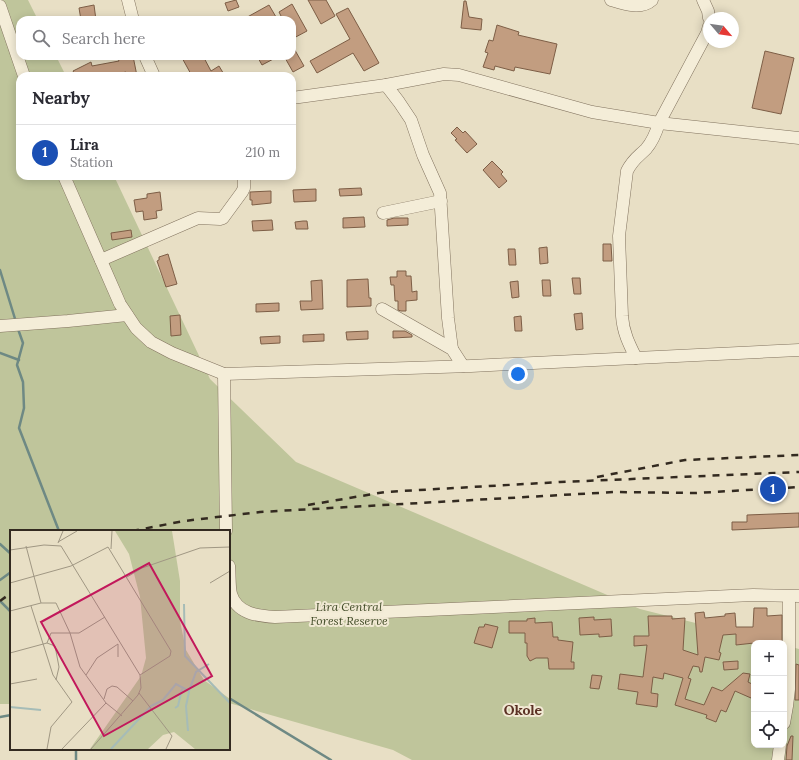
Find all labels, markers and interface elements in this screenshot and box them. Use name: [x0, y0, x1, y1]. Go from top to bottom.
north arrow: [703, 12, 739, 48]
search box: [16, 16, 296, 60]
icon: search: [30, 27, 52, 49]
text: Search here: [62, 29, 145, 48]
text: Nearby: [32, 87, 90, 109]
text: Lira: [70, 135, 99, 154]
text: 1: [42, 144, 48, 161]
text: 210 m: [245, 144, 280, 161]
text: Station: [70, 154, 113, 171]
your location: [508, 364, 528, 384]
pin: 1: [760, 474, 786, 504]
inset map: [10, 530, 230, 750]
park label: Lira Central Forest Reserve: [310, 599, 388, 628]
map controls: [751, 640, 787, 748]
button: +: [751, 640, 787, 676]
button: −: [751, 676, 787, 712]
district label: Okole: [504, 701, 543, 719]
button: locate: [751, 712, 787, 748]

